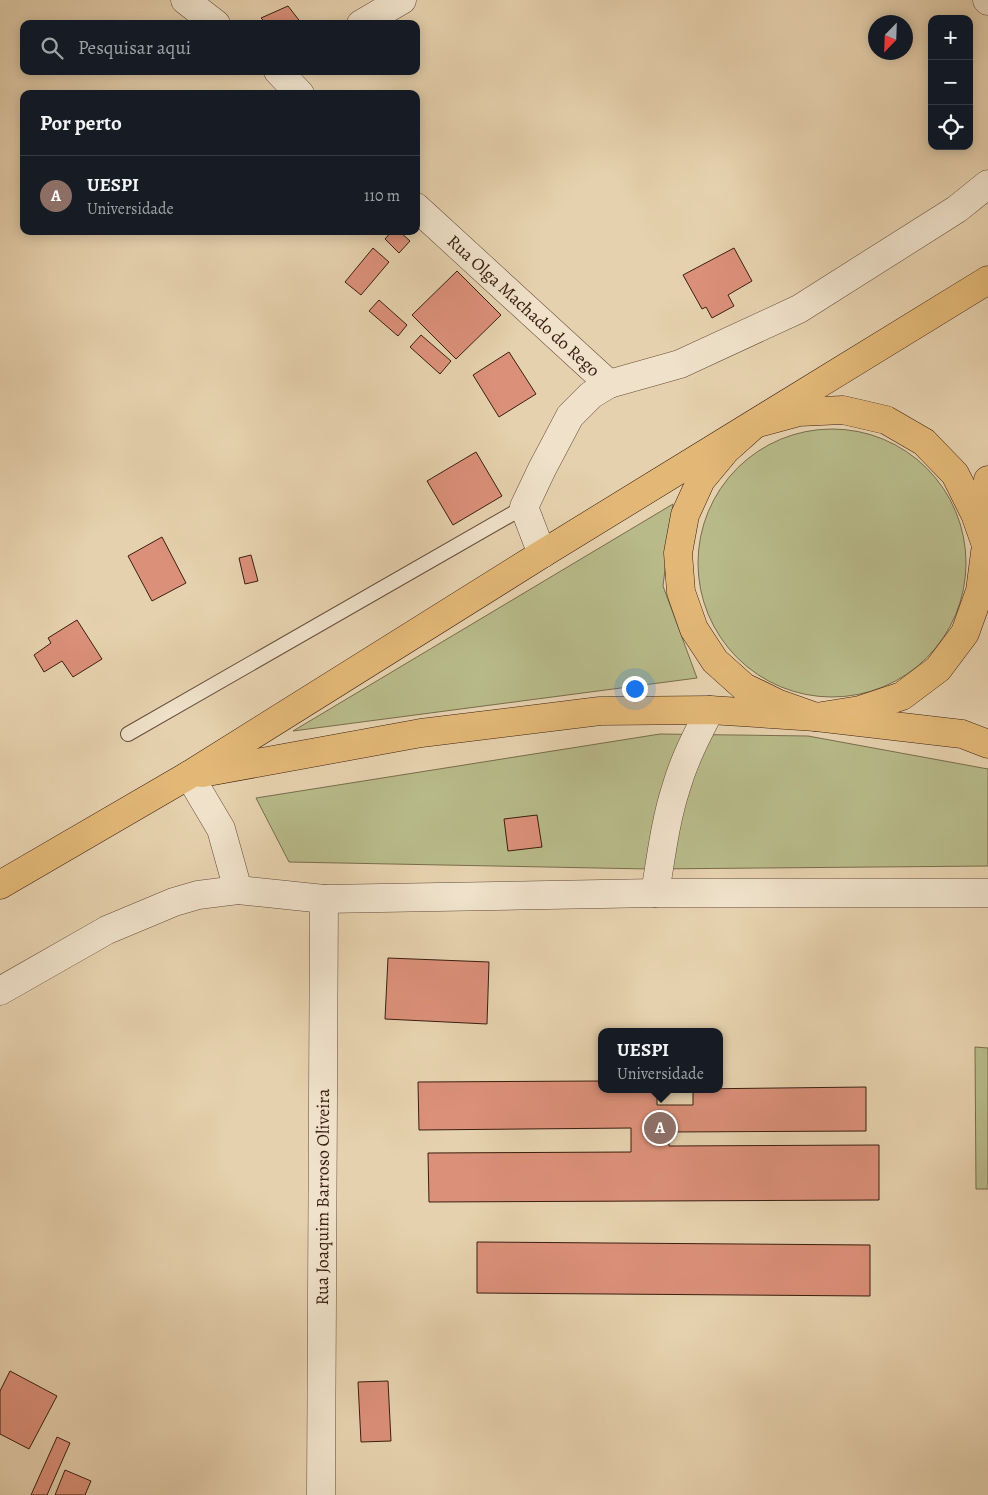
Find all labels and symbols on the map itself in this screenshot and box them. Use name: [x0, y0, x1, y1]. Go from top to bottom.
north arrow: [868, 15, 913, 60]
street label: Rua Olga Machado do Rego: [442, 229, 605, 382]
your location: [622, 676, 648, 702]
street label: Rua Joaquim Barroso Oliveira: [310, 1088, 335, 1306]
pin: A: [644, 1109, 676, 1147]

